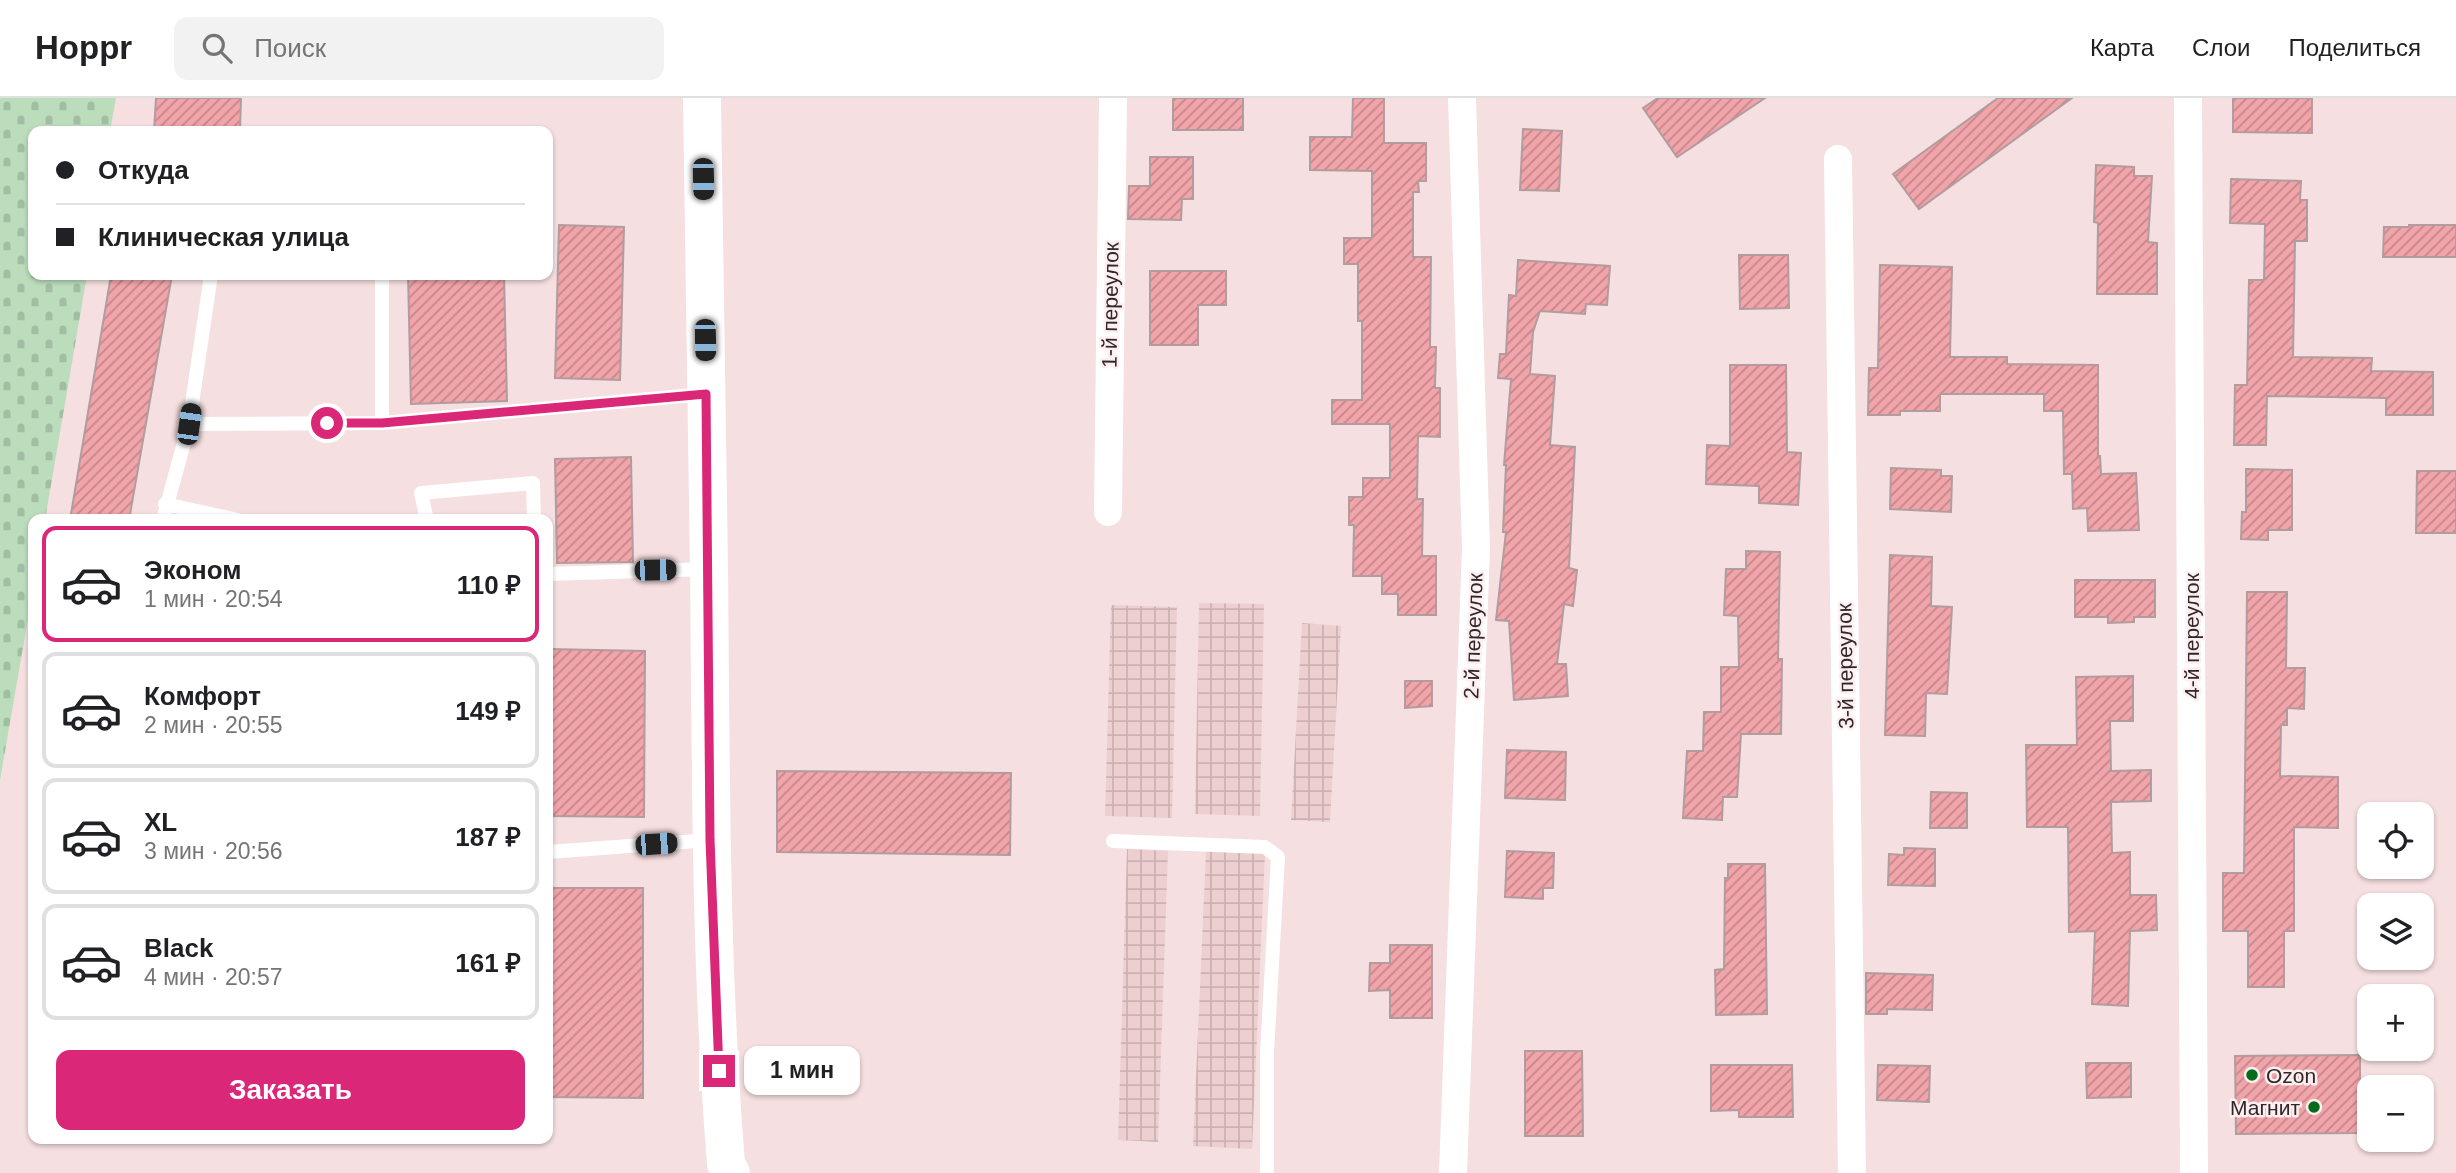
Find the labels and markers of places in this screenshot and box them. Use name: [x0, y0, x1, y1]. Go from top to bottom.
place label: Ozon: [2266, 1064, 2316, 1087]
marker: Ozon: [2244, 1067, 2260, 1083]
place label: Магнит: [2230, 1096, 2300, 1119]
marker: Магнит: [2306, 1099, 2322, 1115]

